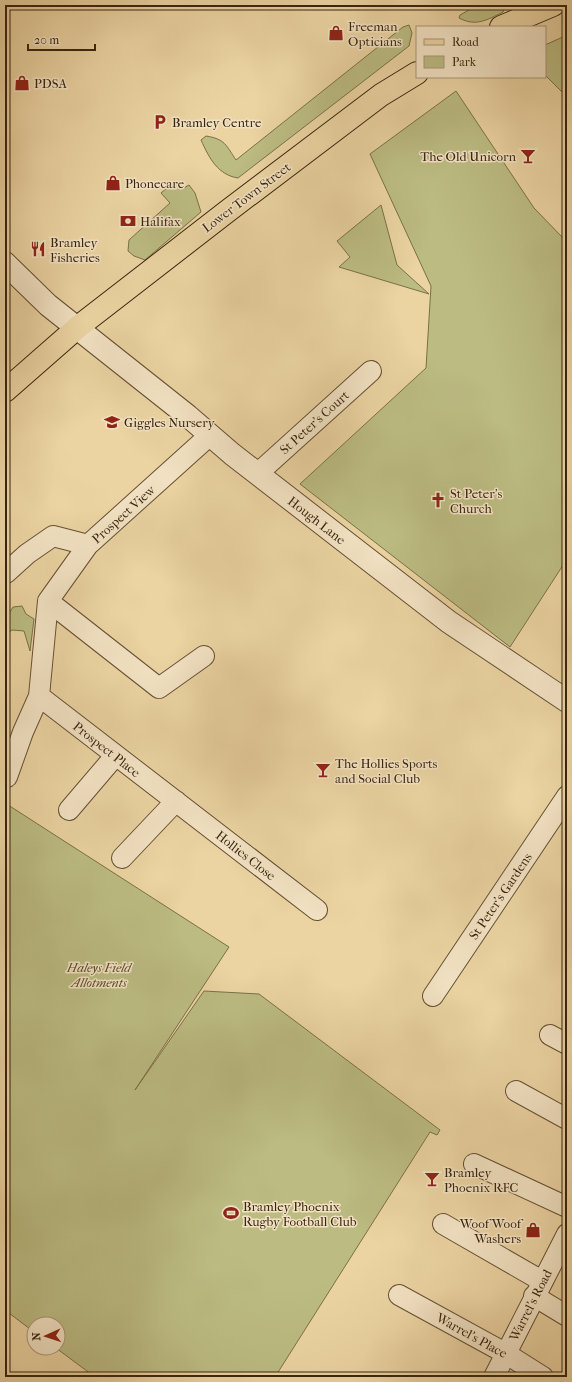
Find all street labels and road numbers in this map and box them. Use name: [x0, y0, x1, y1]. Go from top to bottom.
street label: Lower Town Street: [199, 159, 294, 235]
street label: St Peter's Court: [277, 387, 352, 457]
street label: Prospect View: [89, 482, 158, 547]
street label: Hough Lane: [285, 493, 349, 548]
street label: Prospect Place: [70, 719, 144, 781]
street label: Hollies Close: [213, 827, 279, 884]
street label: St Peter's Gardens: [466, 850, 535, 943]
street label: Warrel's Road: [506, 1266, 555, 1344]
street label: Warrel's Place: [433, 1309, 510, 1361]

